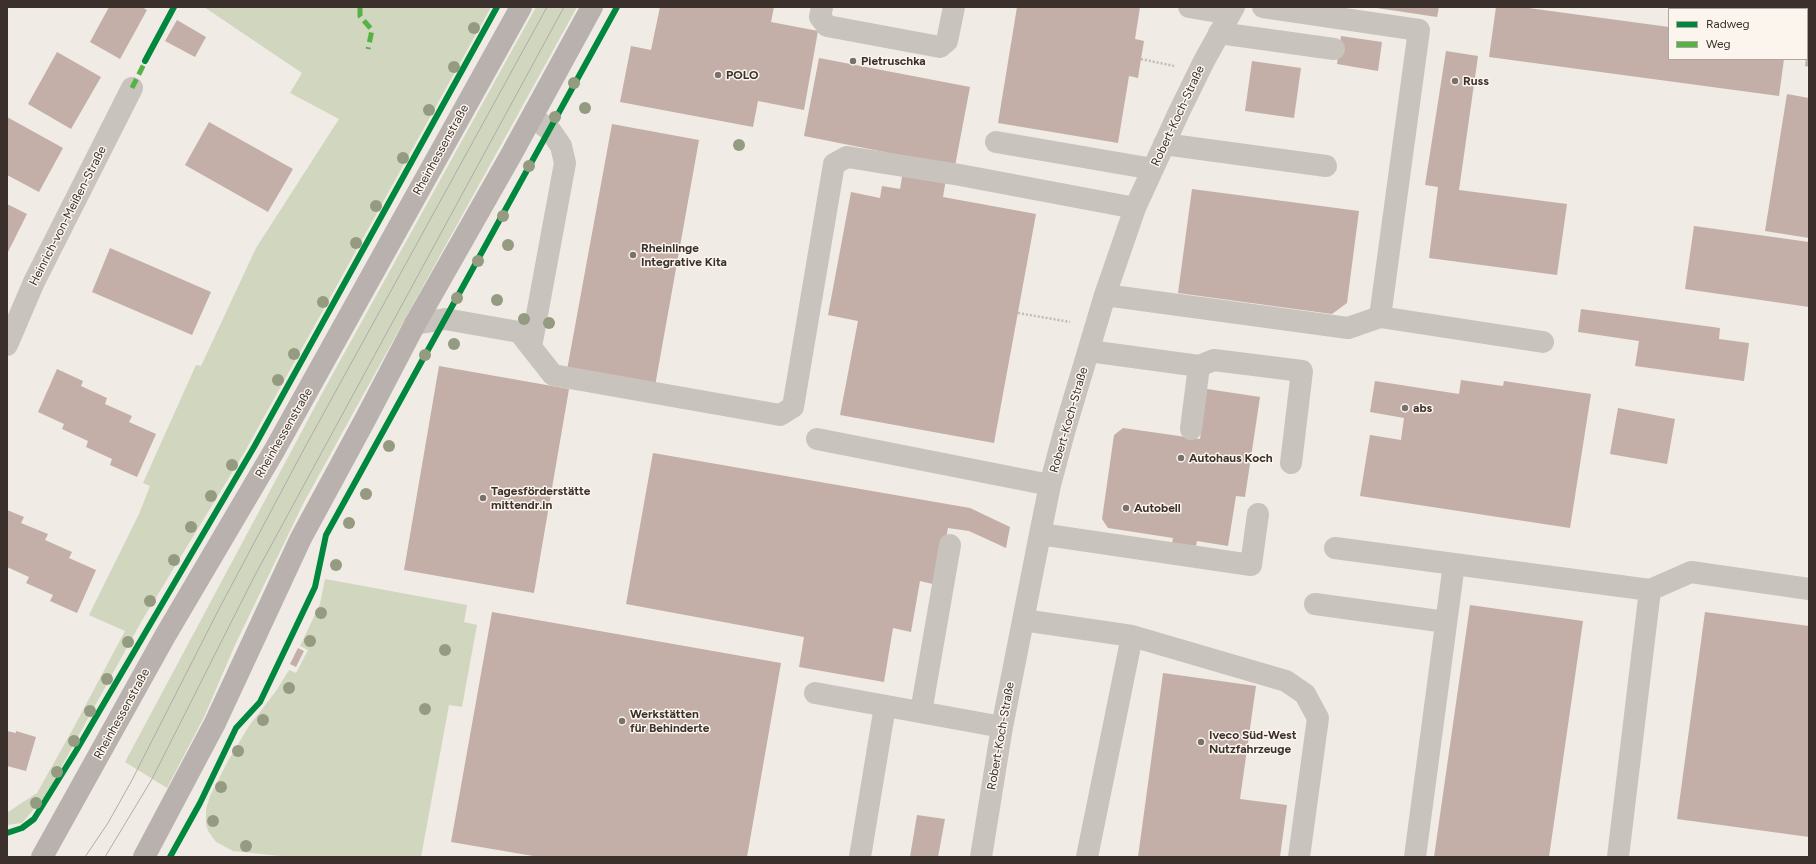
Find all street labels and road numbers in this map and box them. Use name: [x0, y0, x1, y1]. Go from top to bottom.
street label: Robert-Koch-Straße: [1148, 63, 1208, 169]
street label: Rheinhessenstraße: [410, 102, 472, 198]
street label: Heinrich-von-Meißen-Straße: [26, 144, 110, 288]
street label: Robert-Koch-Straße: [1047, 365, 1091, 475]
street label: Rheinhessenstraße: [252, 385, 316, 481]
street label: Rheinhessenstraße: [91, 666, 153, 762]
street label: Robert-Koch-Straße: [984, 681, 1018, 791]

